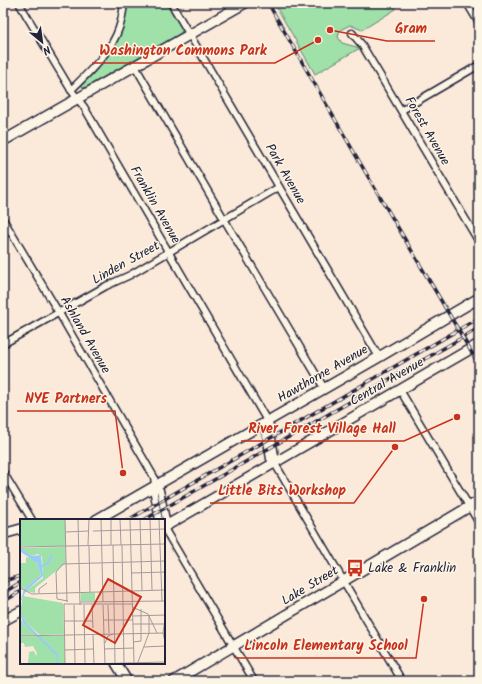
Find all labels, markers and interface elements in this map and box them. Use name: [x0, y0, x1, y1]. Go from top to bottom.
callout: Gram: [387, 15, 435, 41]
text: Gram: [395, 18, 428, 40]
north arrow: [22, 22, 62, 62]
callout: Washington Commons Park: [92, 37, 275, 63]
text: N: [39, 40, 54, 59]
text: Washington Commons Park: [99, 40, 268, 62]
street label: Forest Avenue: [399, 92, 455, 170]
street label: Park Avenue: [259, 140, 311, 208]
street label: Franklin Avenue: [124, 162, 186, 248]
street label: Linden Street: [88, 235, 165, 290]
street label: Ashland Avenue: [54, 292, 116, 378]
street label: Hawthorne Avenue: [274, 339, 373, 409]
street label: Central Avenue: [346, 352, 428, 412]
callout: NYE Partners: [17, 385, 115, 411]
text: NYE Partners: [25, 388, 108, 410]
callout: River Forest Village Hall: [241, 415, 404, 441]
text: River Forest Village Hall: [248, 418, 396, 440]
callout: Little Bits Workshop: [210, 477, 354, 503]
text: Little Bits Workshop: [218, 480, 347, 502]
inset map: [20, 519, 165, 664]
bus stop icon: Lake & Franklin: [345, 558, 365, 578]
place label: Lake & Franklin: [368, 558, 456, 579]
street label: Lake Street: [277, 560, 343, 611]
callout: Lincoln Elementary School: [236, 632, 416, 658]
text: Lincoln Elementary School: [244, 635, 408, 657]

